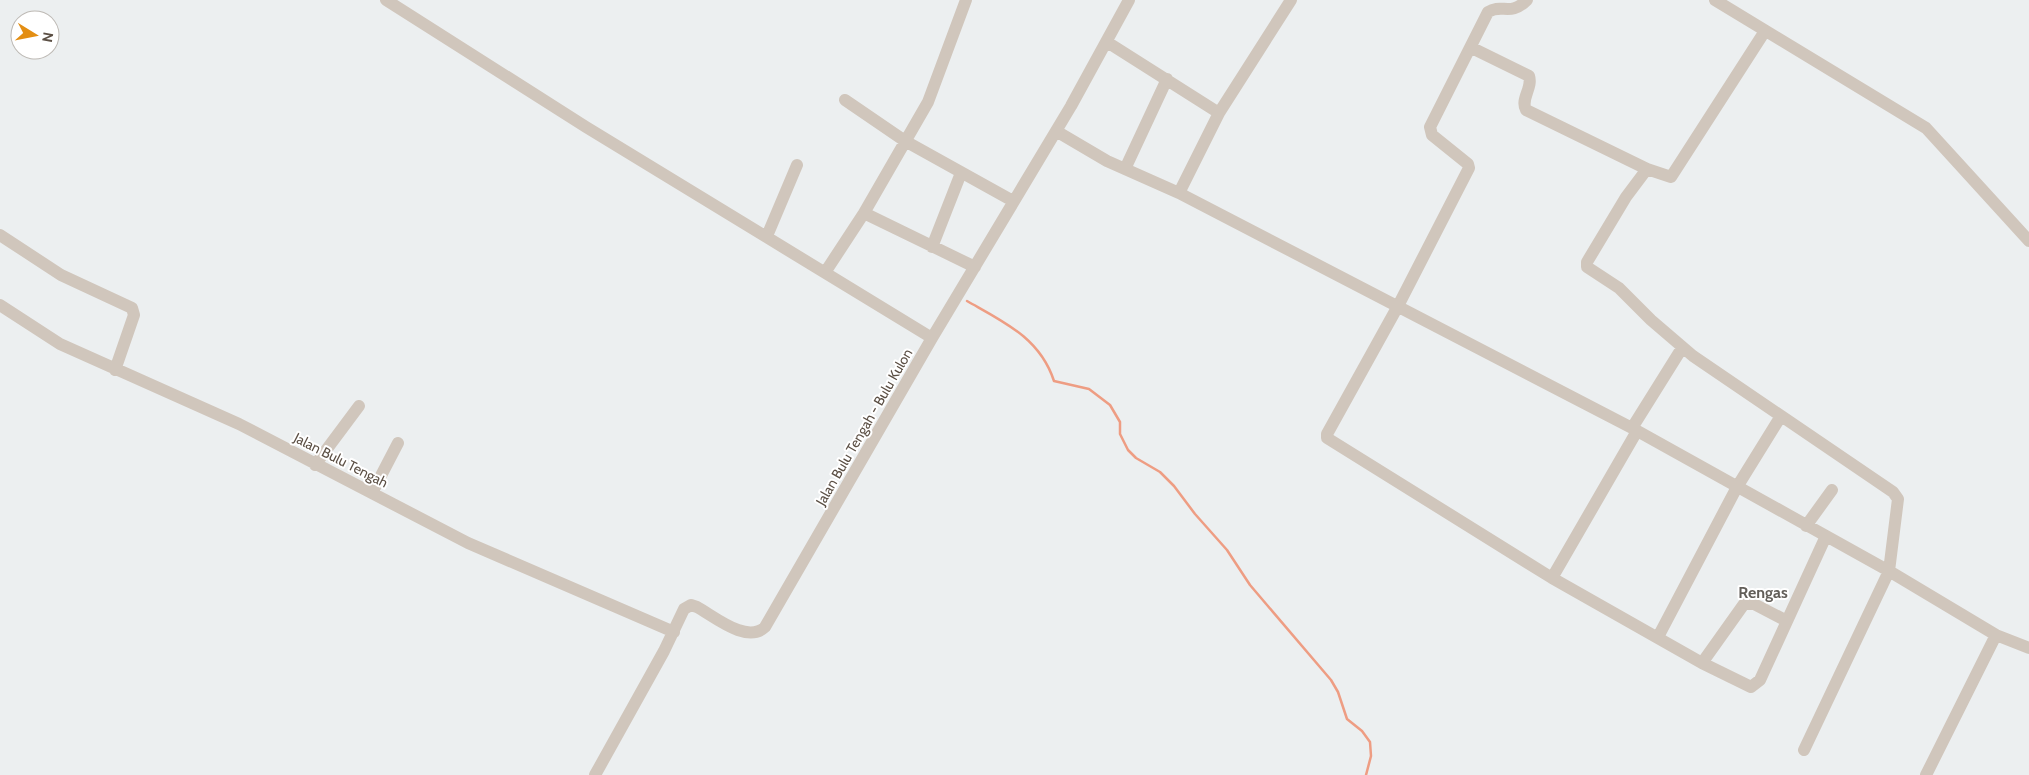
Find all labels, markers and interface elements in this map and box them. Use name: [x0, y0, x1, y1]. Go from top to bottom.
north arrow: [10, 10, 60, 60]
text: N: [38, 31, 58, 44]
street label: Jalan Bulu Tengah - Bulu Kulon: [811, 345, 917, 510]
street label: Jalan Bulu Tengah: [290, 428, 391, 491]
district label: Rengas: [1738, 583, 1788, 602]

